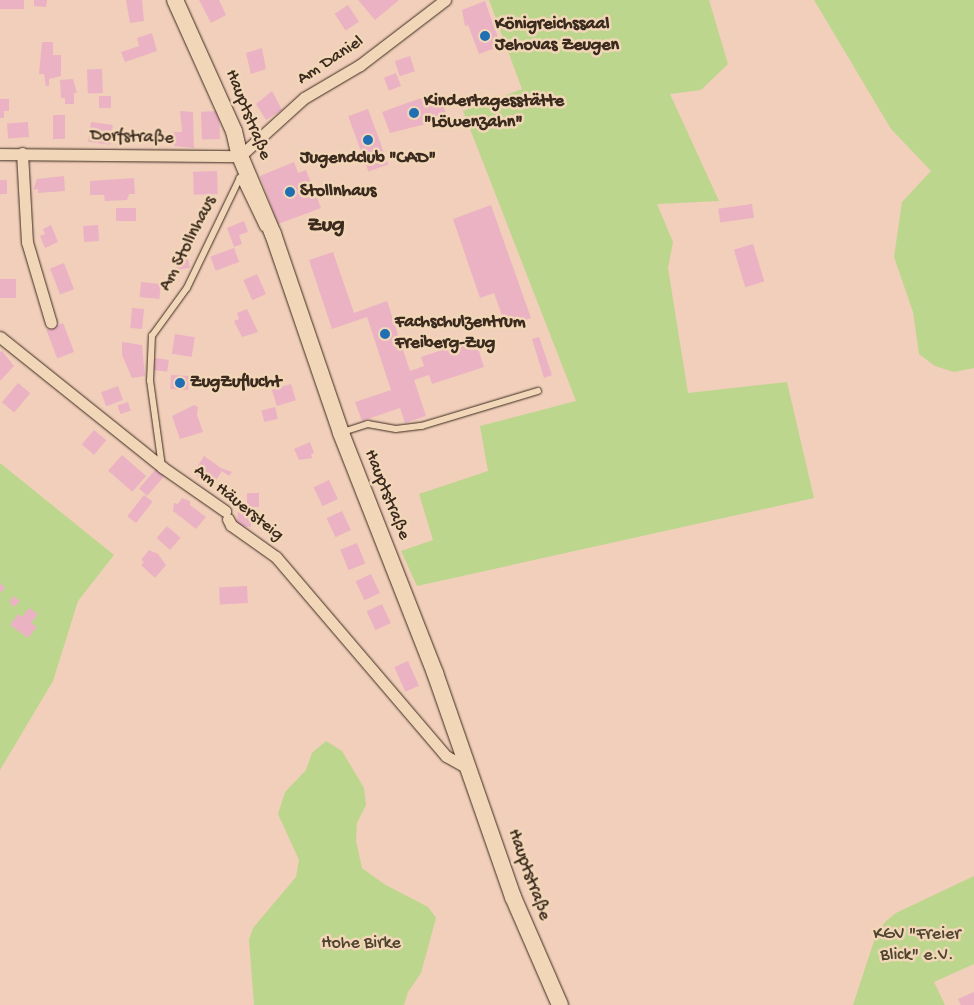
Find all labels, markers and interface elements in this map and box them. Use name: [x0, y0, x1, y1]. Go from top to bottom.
place label: Königreichssaal Jehovas Zeugen: [495, 15, 619, 58]
marker: Königreichssaal Jehovas Zeugen: [479, 30, 491, 42]
street label: Am Daniel: [294, 31, 368, 91]
street label: Hauptstraße: [219, 67, 275, 163]
place label: Kindertagesstätte "Löwenzahn": [424, 92, 564, 134]
marker: Kindertagesstätte "Löwenzahn": [408, 107, 420, 119]
street label: Dorfstraße: [90, 126, 174, 150]
marker: Jugendclub "CAD": [362, 134, 374, 146]
place label: Jugendclub "CAD": [300, 148, 436, 170]
place label: Stollnhaus: [300, 181, 376, 203]
marker: Stollnhaus: [284, 186, 296, 198]
street label: Am Stollnhaus: [156, 193, 222, 295]
district label: Zug: [307, 214, 345, 240]
place label: Fachschulzentrum Freiberg-Zug: [395, 313, 526, 356]
marker: Fachschulzentrum Freiberg-Zug: [379, 328, 391, 340]
place label: ZugZuflucht: [190, 372, 281, 394]
marker: ZugZuflucht: [174, 377, 186, 389]
street label: Hauptstraße: [358, 447, 414, 543]
street label: Am Häuersteig: [189, 461, 287, 547]
street label: Hauptstraße: [502, 826, 554, 924]
park label: KGV "Freier Blick" e.V.: [873, 925, 961, 968]
park label: Hohe Birke: [321, 933, 401, 955]

